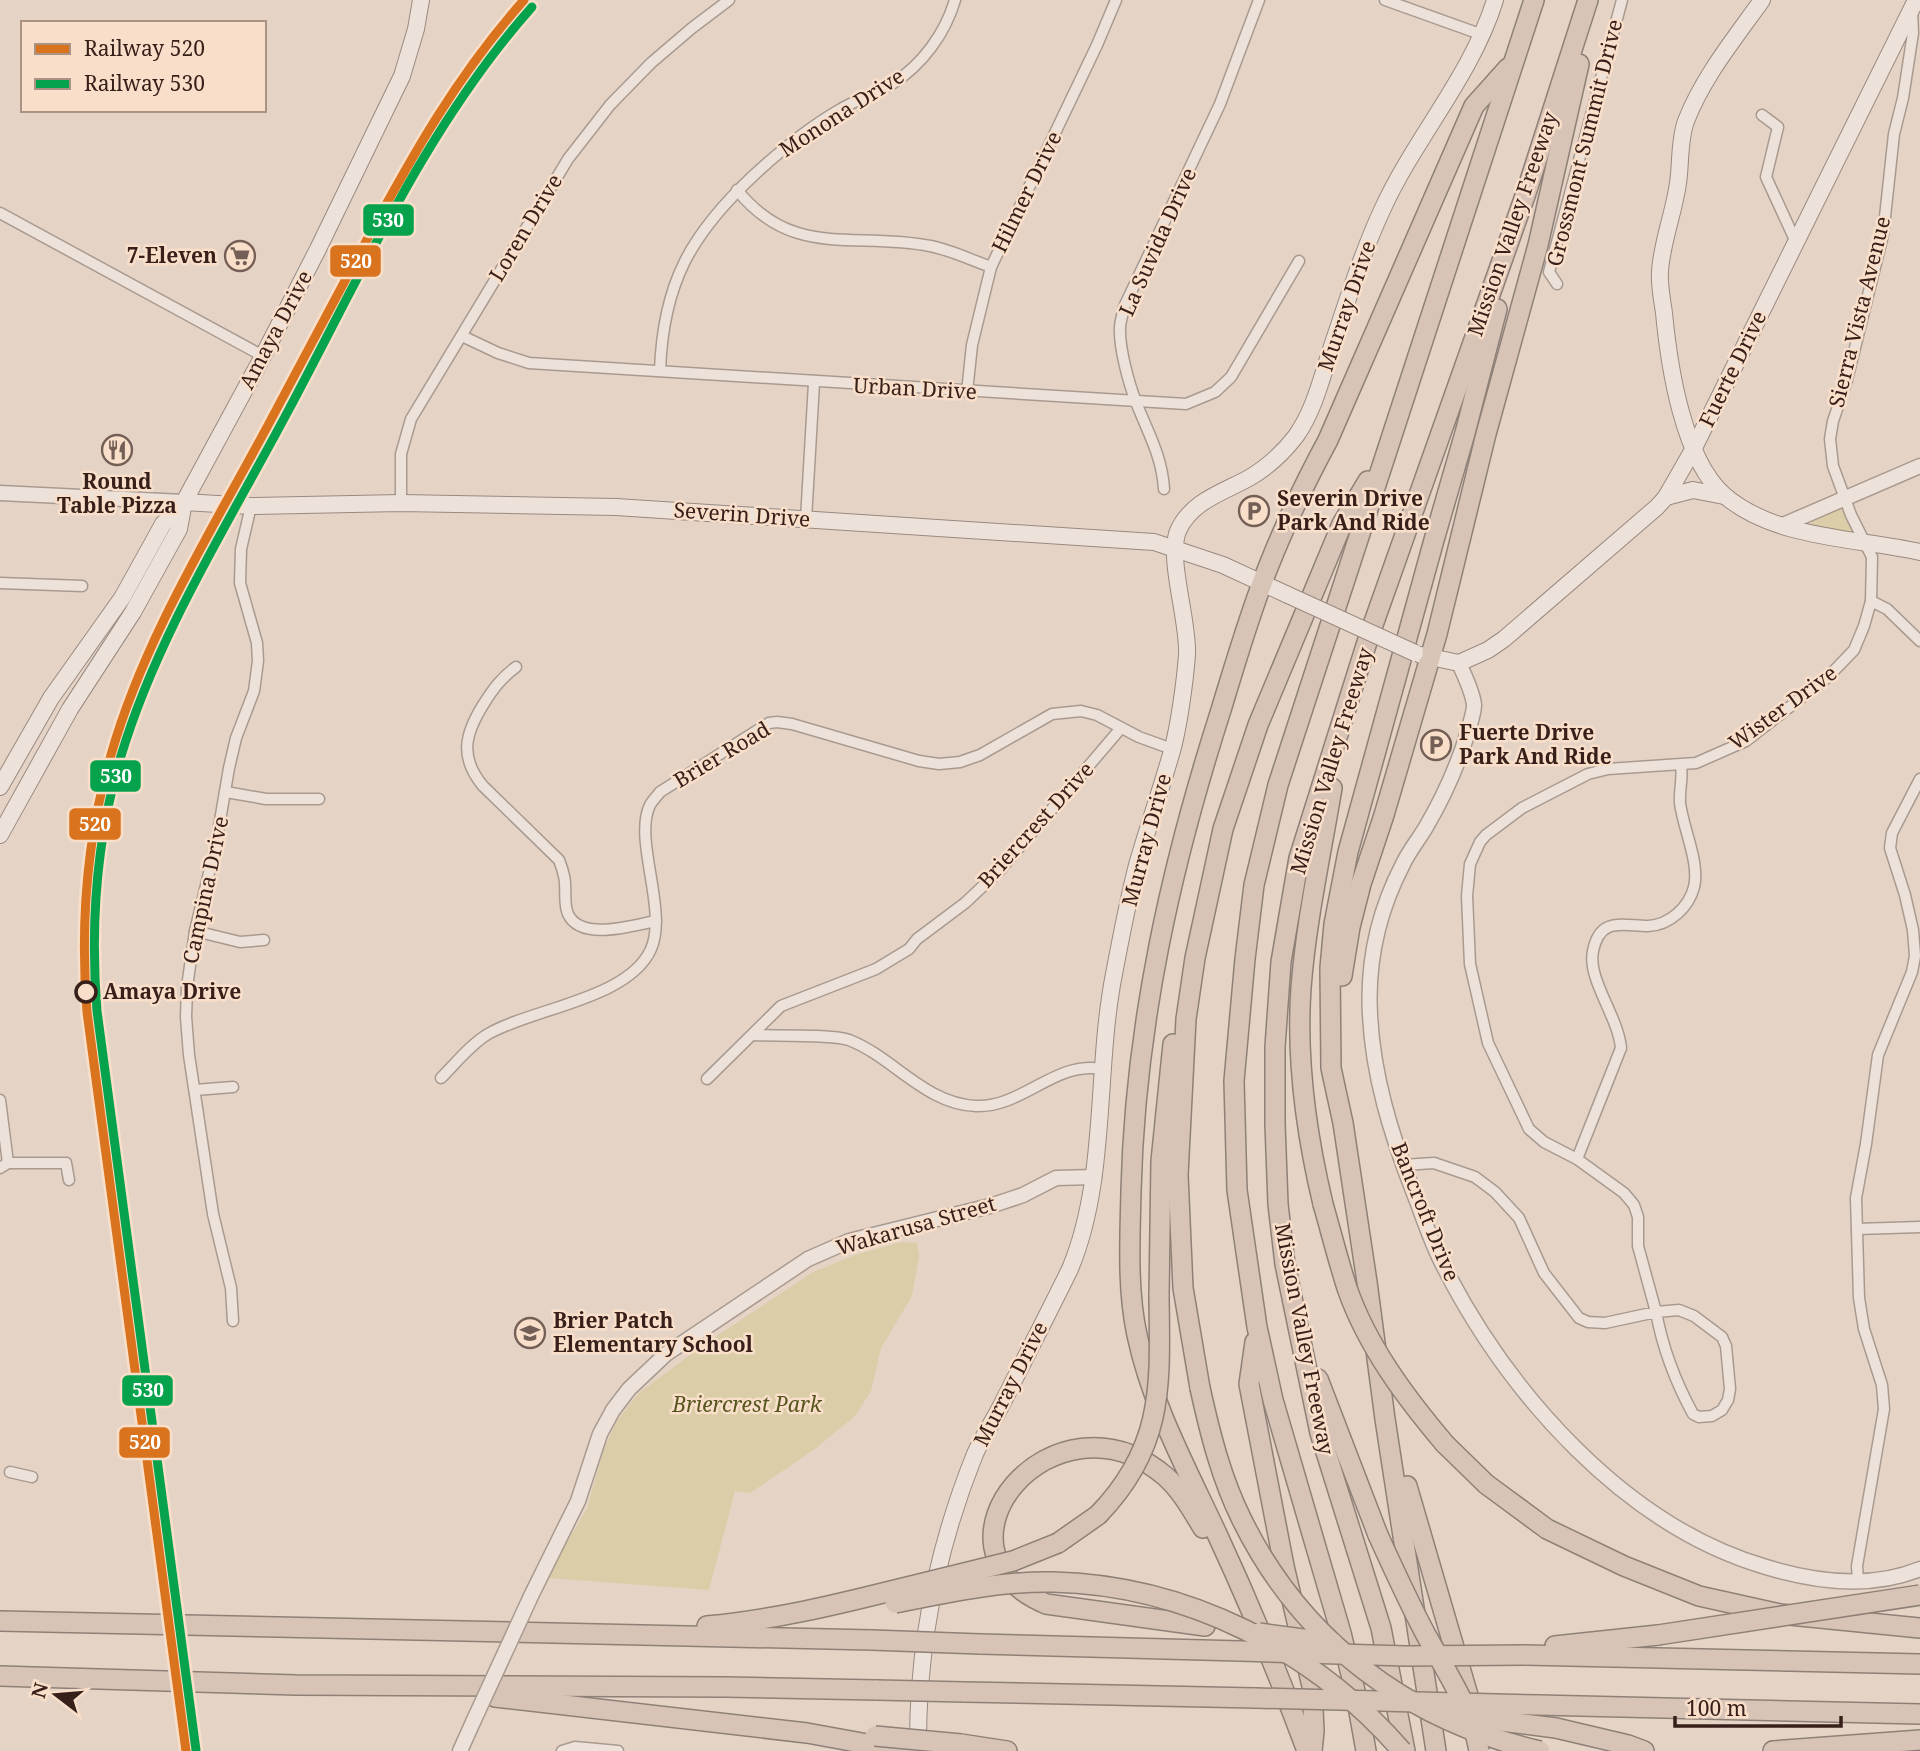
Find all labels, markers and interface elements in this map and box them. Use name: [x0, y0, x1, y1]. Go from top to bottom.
street label: Grossmont Summit Drive: [1540, 16, 1628, 269]
legend: [21, 21, 266, 112]
text: Railway 520: [84, 34, 205, 62]
street label: Monona Drive: [774, 61, 909, 163]
text: Railway 530: [84, 69, 205, 97]
street label: Mission Valley Freeway: [1460, 108, 1564, 340]
street label: Hilmer Drive: [985, 126, 1068, 257]
street label: La Suvida Drive: [1112, 163, 1202, 320]
street label: Loren Drive: [482, 169, 568, 286]
line badge: 530: [362, 203, 415, 237]
text: 530: [372, 207, 404, 233]
street label: Sierra Vista Avenue: [1822, 213, 1896, 410]
street label: Murray Drive: [1311, 237, 1381, 375]
supermarket icon: 7-Eleven: [223, 239, 257, 273]
place label: 7-Eleven: [127, 241, 217, 269]
line badge: 520: [329, 244, 382, 278]
text: 520: [340, 248, 372, 274]
street label: Amaya Drive: [232, 265, 318, 394]
street label: Fuerte Drive: [1692, 306, 1772, 431]
street label: Urban Drive: [852, 371, 978, 405]
restaurant icon: Round Table Pizza: [100, 433, 134, 467]
place label: Round Table Pizza: [57, 467, 177, 519]
place label: Severin Drive Park And Ride: [1277, 484, 1430, 536]
parking icon: Severin Drive Park And Ride: [1237, 494, 1271, 528]
street label: Severin Drive: [673, 495, 811, 533]
street label: Mission Valley Freeway: [1283, 644, 1379, 877]
street label: Wister Drive: [1723, 658, 1842, 756]
street label: Brier Road: [668, 714, 775, 794]
place label: Fuerte Drive Park And Ride: [1459, 718, 1612, 770]
parking icon: Fuerte Drive Park And Ride: [1419, 728, 1453, 762]
street label: Briercrest Drive: [971, 755, 1099, 893]
line badge: 530: [89, 759, 142, 793]
text: 530: [100, 763, 132, 789]
street label: Murray Drive: [1115, 770, 1177, 909]
line badge: 520: [68, 807, 122, 841]
text: 520: [79, 811, 111, 837]
street label: Campina Drive: [176, 813, 234, 966]
place label: Amaya Drive: [103, 977, 241, 1005]
marker: Amaya Drive: [75, 981, 97, 1003]
street label: Bancroft Drive: [1385, 1138, 1467, 1285]
street label: Wakarusa Street: [833, 1189, 999, 1261]
street label: Mission Valley Freeway: [1269, 1220, 1341, 1457]
place label: Brier Patch Elementary School: [553, 1306, 754, 1358]
school or university icon: Brier Patch Elementary School: [513, 1316, 547, 1350]
street label: Murray Drive: [967, 1316, 1054, 1451]
line badge: 530: [121, 1374, 174, 1407]
text: 530: [132, 1377, 164, 1403]
park label: Briercrest Park: [671, 1390, 823, 1418]
line badge: 520: [118, 1426, 171, 1459]
text: 520: [129, 1429, 161, 1455]
north arrow: [21, 1660, 91, 1730]
text: N: [25, 1680, 54, 1701]
scale bar: [1675, 1684, 1841, 1728]
text: 100 m: [1686, 1694, 1747, 1722]

